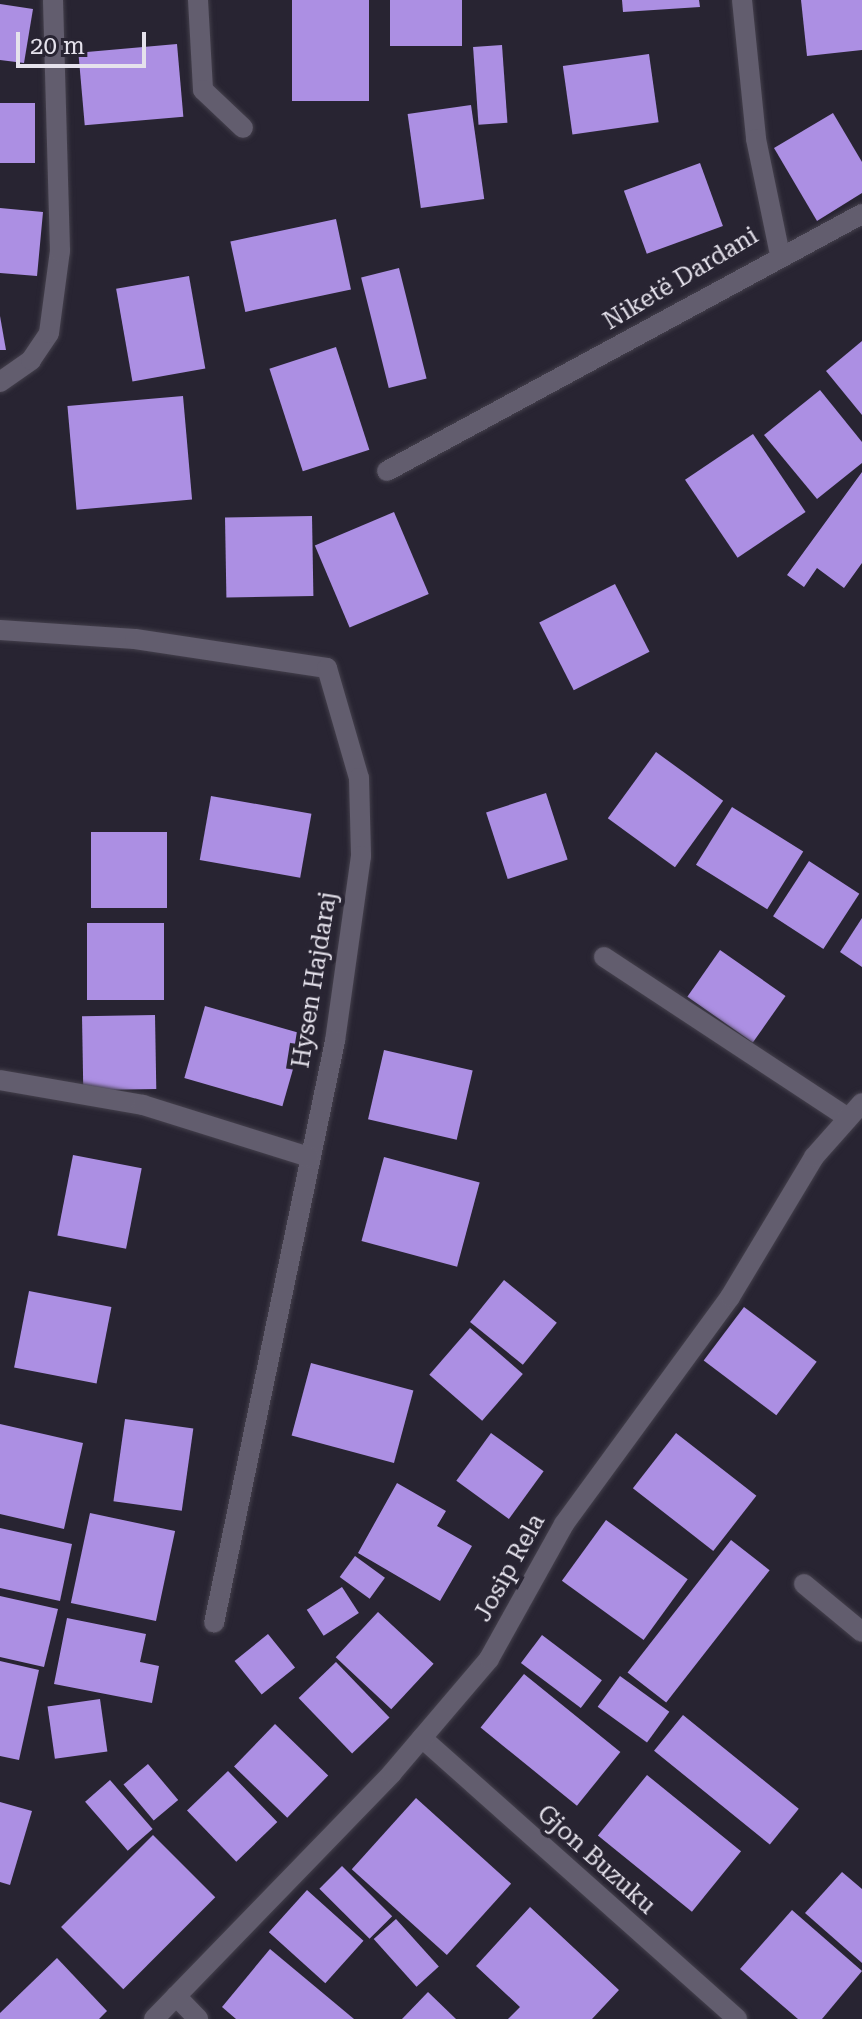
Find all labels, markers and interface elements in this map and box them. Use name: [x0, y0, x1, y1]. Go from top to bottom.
scale bar: [20, 16, 150, 66]
text: 20 m: [30, 32, 85, 60]
street label: Niketë Dardani: [598, 222, 764, 336]
street label: Hysen Hajdaraj: [287, 890, 343, 1070]
street label: Josip Rela: [469, 1509, 551, 1627]
street label: Gjon Buzuku: [531, 1799, 661, 1921]

